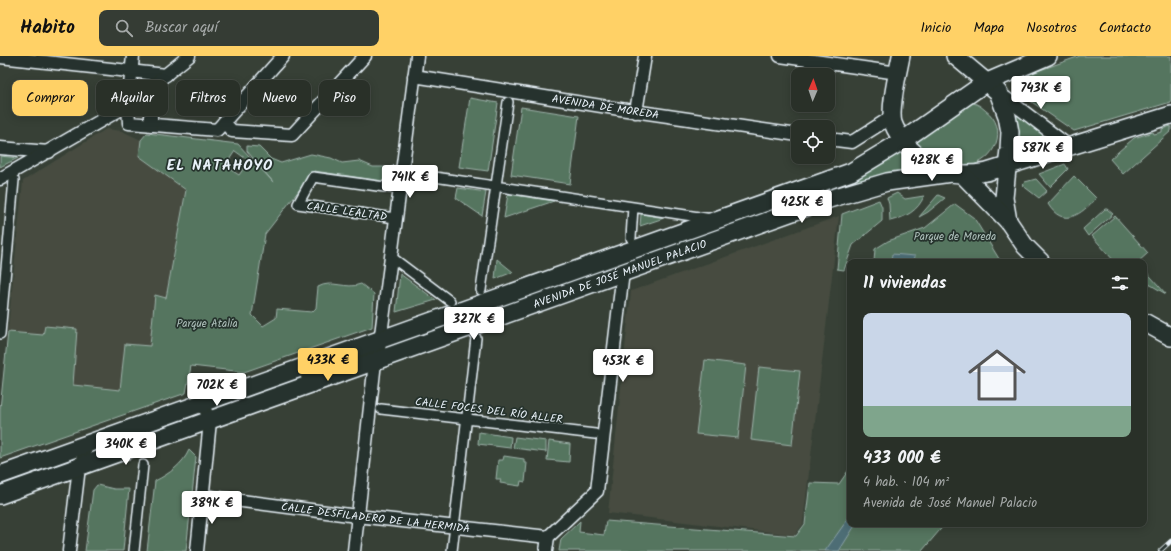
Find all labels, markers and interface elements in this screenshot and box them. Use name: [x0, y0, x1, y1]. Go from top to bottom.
search box: [99, 10, 379, 46]
text: Habito: [20, 13, 75, 43]
text: Buscar aquí: [145, 16, 218, 40]
icon: search: [113, 17, 135, 39]
text: Inicio: [920, 17, 951, 39]
text: Mapa: [973, 17, 1004, 39]
text: Nosotros: [1026, 17, 1077, 39]
text: Contacto: [1099, 17, 1151, 39]
north arrow: [791, 68, 835, 112]
map controls: [791, 68, 835, 164]
pin: 743K €: [1008, 76, 1074, 110]
text: 743K €: [1020, 78, 1062, 99]
chip: Comprar: [12, 80, 88, 116]
chip: Alquilar: [96, 80, 168, 116]
chip: Filtros: [176, 80, 240, 116]
chip: Nuevo: [248, 80, 311, 116]
chip: Piso: [319, 80, 370, 116]
street label: AVENIDA DE MOREDA: [551, 90, 661, 125]
button: locate: [791, 120, 835, 164]
pin: 587K €: [1010, 136, 1076, 170]
text: 587K €: [1022, 138, 1064, 159]
pin: 428K €: [899, 148, 965, 182]
text: 428K €: [910, 150, 954, 171]
district label: EL NATAHOYO: [167, 154, 273, 178]
pin: 741K €: [377, 165, 443, 199]
text: 741K €: [391, 167, 429, 188]
pin: 425K €: [769, 190, 835, 224]
text: 425K €: [781, 192, 823, 213]
street label: CALLE LEALTAD: [306, 197, 388, 227]
park label: Parque de Moreda: [914, 228, 996, 246]
street label: AVENIDA DE JOSÉ MANUEL PALACIO: [531, 235, 710, 314]
text: 11 viviendas: [863, 270, 947, 297]
icon: filters: [1109, 272, 1131, 294]
pin: 327K €: [441, 307, 507, 341]
text: 327K €: [453, 309, 495, 330]
park label: Parque Atalía: [176, 315, 238, 333]
icon: home: [961, 339, 1033, 411]
pin: 433K €: [295, 348, 361, 382]
pin: 453K €: [590, 349, 656, 383]
text: 433K €: [307, 350, 349, 371]
text: 453K €: [602, 351, 644, 372]
pin: 702K €: [184, 373, 250, 407]
text: 702K €: [196, 375, 238, 396]
street label: CALLE FOCES DEL RÍO ALLER: [414, 393, 564, 429]
pin: 340K €: [93, 432, 159, 466]
text: 340K €: [105, 434, 147, 455]
text: 433 000 €: [863, 445, 941, 472]
text: 4 hab. · 104 m²: [863, 472, 949, 493]
pin: 389K €: [179, 491, 245, 525]
text: 389K €: [191, 493, 233, 514]
text: Avenida de José Manuel Palacio: [863, 493, 1037, 514]
street label: CALLE DESFILADERO DE LA HERMIDA: [280, 498, 471, 538]

